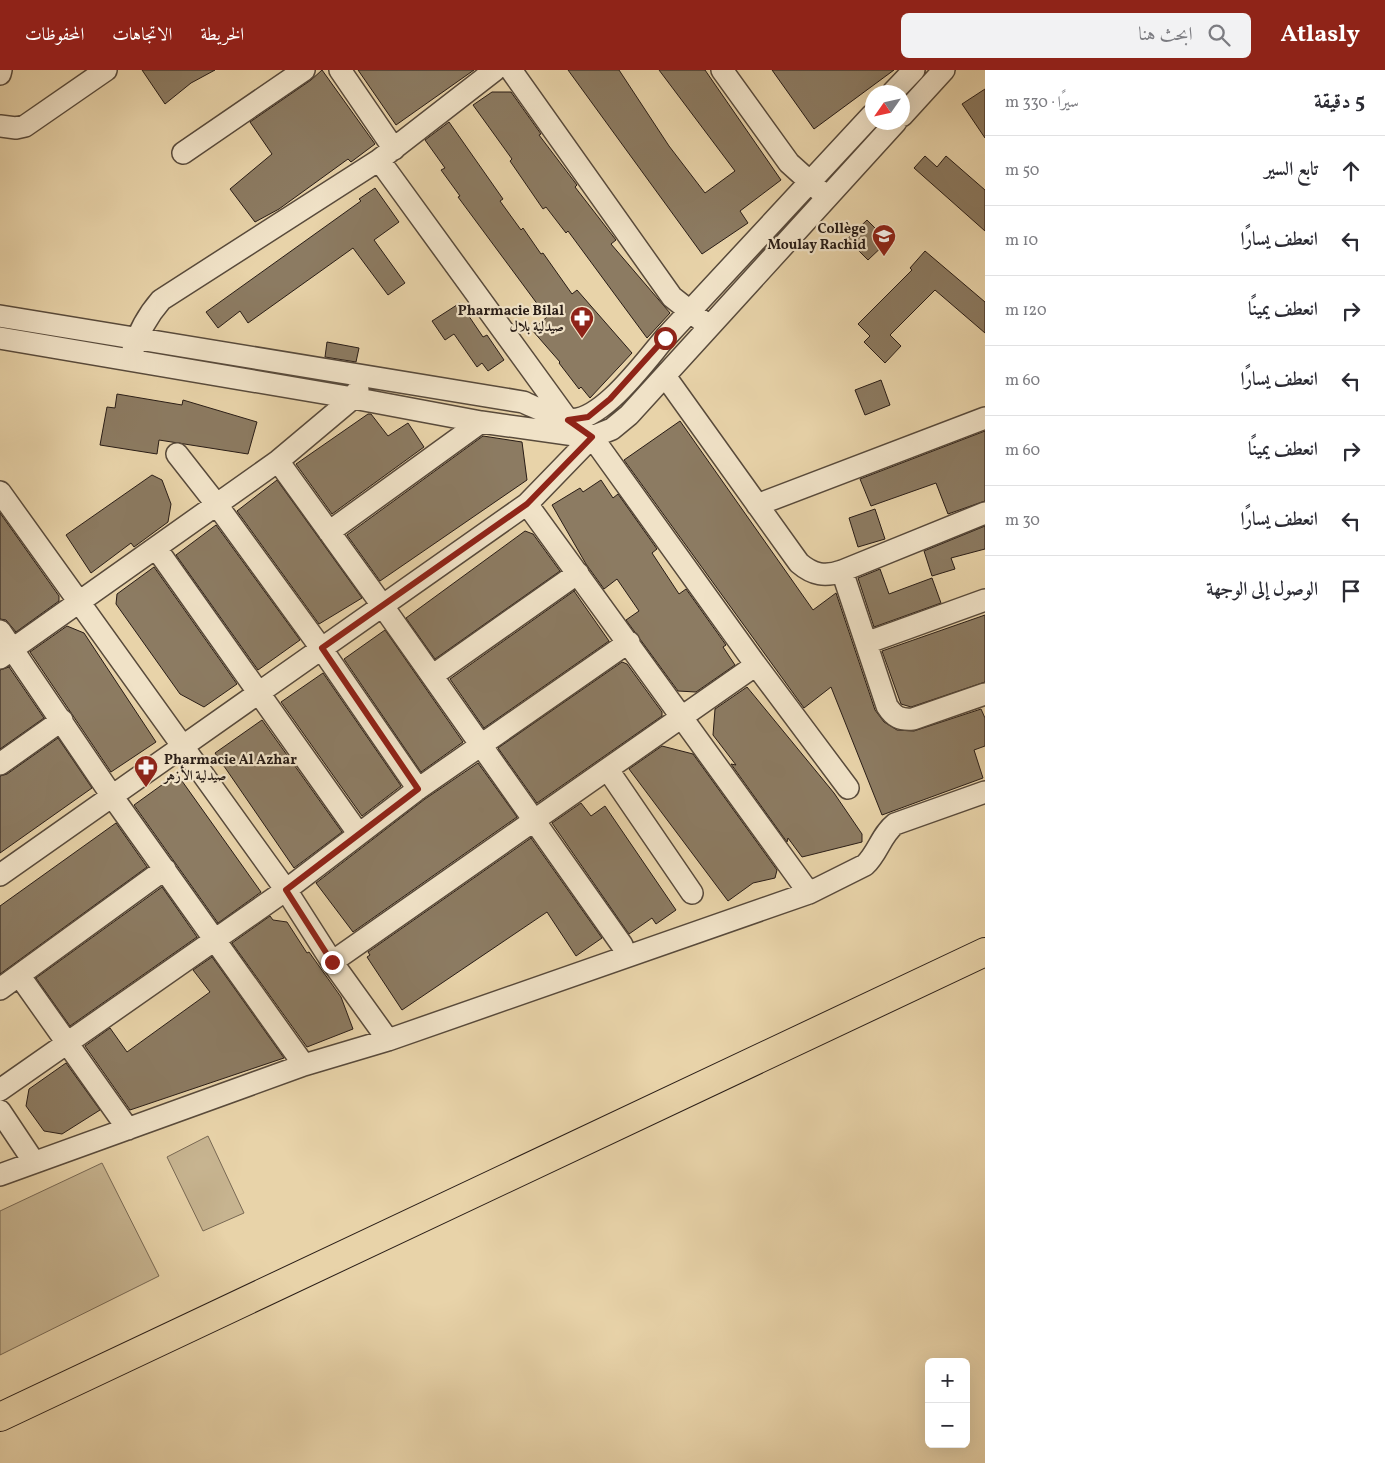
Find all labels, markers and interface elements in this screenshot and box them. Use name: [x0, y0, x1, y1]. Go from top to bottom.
search box: [901, 13, 1251, 58]
text: Atlasly: [1281, 18, 1360, 52]
icon: search: [1205, 21, 1233, 49]
text: ابحث هنا: [1138, 22, 1193, 48]
text: المحفوظات: [25, 23, 84, 48]
text: الاتجاهات: [112, 23, 172, 48]
text: الخريطة: [200, 23, 244, 48]
north arrow: [865, 85, 910, 130]
text: 5 دقيقة: [1314, 88, 1365, 117]
text: سيرًا · 330 m: [1005, 92, 1079, 114]
text: تابع السير: [1265, 157, 1318, 183]
icon: ahead: [1337, 157, 1365, 185]
text: 50 m: [1005, 160, 1039, 182]
place label: Collège Moulay Rachid: [768, 220, 866, 255]
school or university icon: Collège Moulay Rachid: [871, 223, 897, 257]
text: انعطف يسارًا: [1240, 227, 1318, 253]
icon: left: [1337, 227, 1365, 255]
text: 10 m: [1005, 230, 1038, 252]
text: انعطف يمينًا: [1248, 297, 1318, 323]
icon: right: [1337, 297, 1365, 325]
text: 120 m: [1005, 300, 1047, 322]
place label: Pharmacie Bilal صيدلية بلال: [458, 302, 564, 337]
pharmacy icon: Pharmacie Bilal صيدلية بلال: [569, 305, 595, 339]
route start: [654, 327, 677, 350]
text: انعطف يسارًا: [1240, 367, 1318, 393]
icon: left: [1337, 367, 1365, 395]
text: 60 m: [1005, 370, 1040, 392]
text: انعطف يمينًا: [1248, 437, 1318, 463]
icon: right: [1337, 437, 1365, 465]
text: 60 m: [1005, 440, 1040, 462]
text: انعطف يسارًا: [1240, 507, 1318, 533]
icon: left: [1337, 507, 1365, 535]
text: 30 m: [1005, 510, 1040, 532]
text: الوصول إلى الوجهة: [1206, 577, 1318, 603]
icon: arrive: [1337, 577, 1365, 605]
place label: Pharmacie Al Azhar صيدلية الأزهر: [162, 751, 297, 786]
pharmacy icon: Pharmacie Al Azhar صيدلية الأزهر: [133, 754, 159, 788]
route end: [321, 951, 344, 974]
map controls: [925, 1358, 970, 1448]
button: +: [925, 1358, 970, 1403]
button: −: [925, 1403, 970, 1448]

